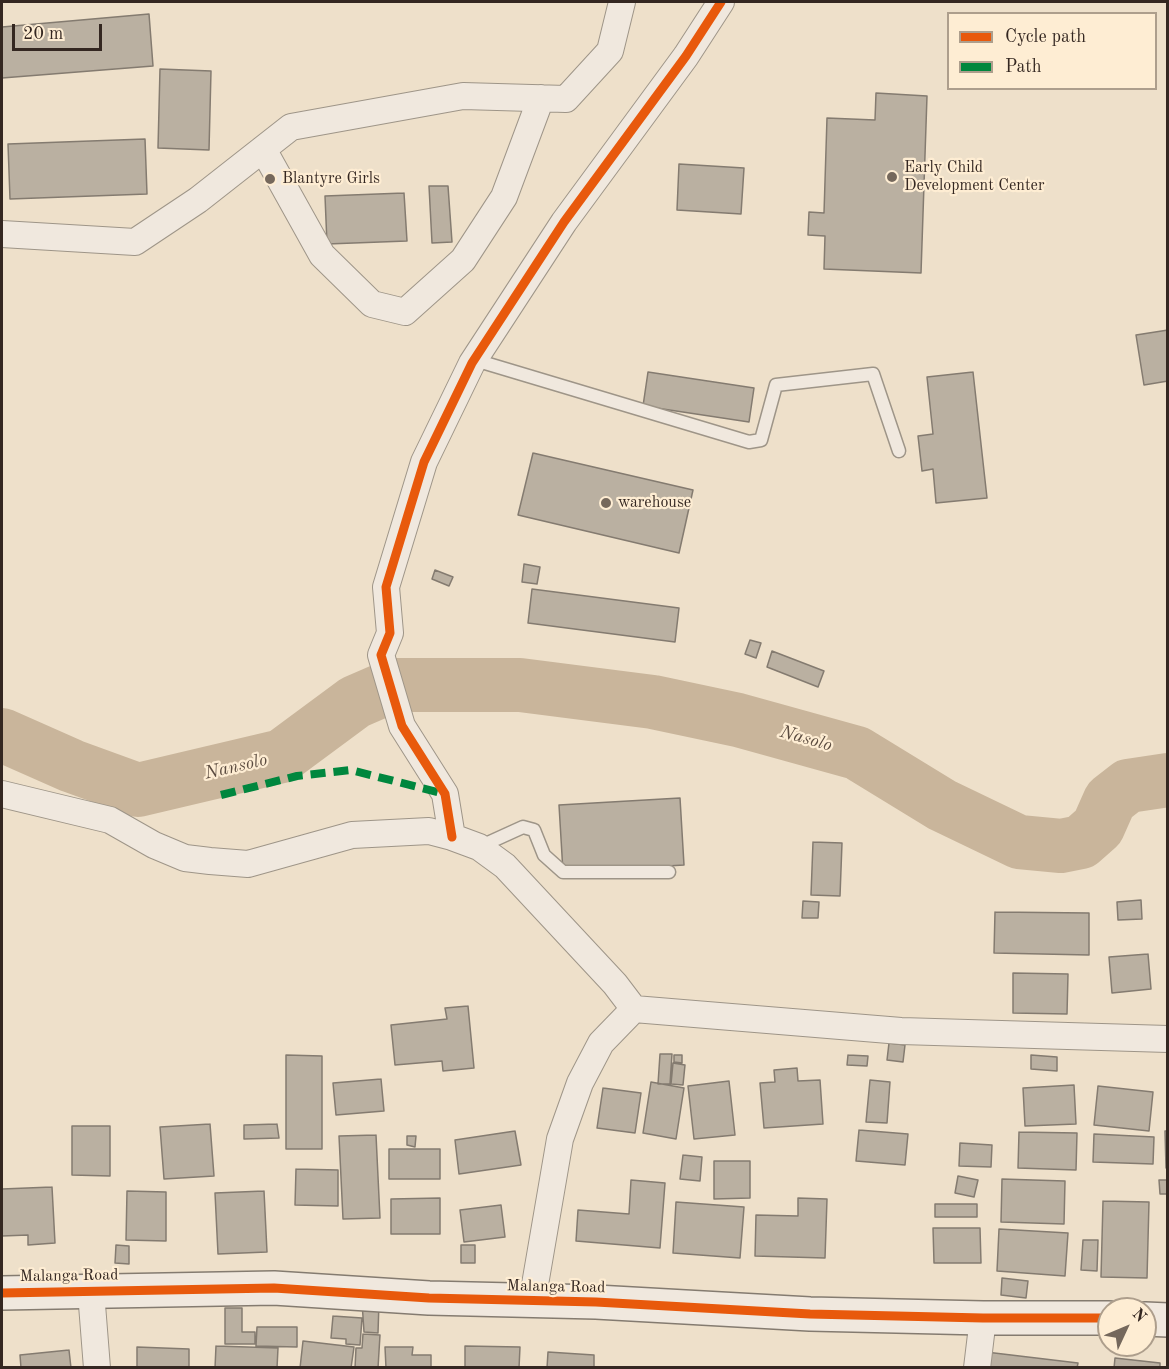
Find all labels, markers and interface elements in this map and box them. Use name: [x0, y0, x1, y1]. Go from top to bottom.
scale bar: [15, 12, 105, 50]
legend: [947, 12, 1157, 90]
text: 20 m: [23, 25, 63, 43]
text: Cycle path: [1005, 28, 1086, 46]
text: Path: [1005, 58, 1041, 76]
place label: Early Child Development Center: [904, 158, 1044, 196]
place label: Blantyre Girls: [282, 169, 380, 189]
marker: Early Child Development Center: [885, 170, 899, 184]
marker: Blantyre Girls: [263, 172, 277, 186]
place label: warehouse: [618, 493, 691, 513]
marker: warehouse: [599, 496, 613, 510]
water label: Nasolo: [777, 721, 835, 757]
water label: Nansolo: [203, 749, 269, 785]
street label: Malanga Road: [19, 1266, 119, 1286]
street label: Malanga Road: [506, 1277, 606, 1297]
north arrow: [1097, 1297, 1157, 1357]
text: N: [1128, 1306, 1149, 1326]

